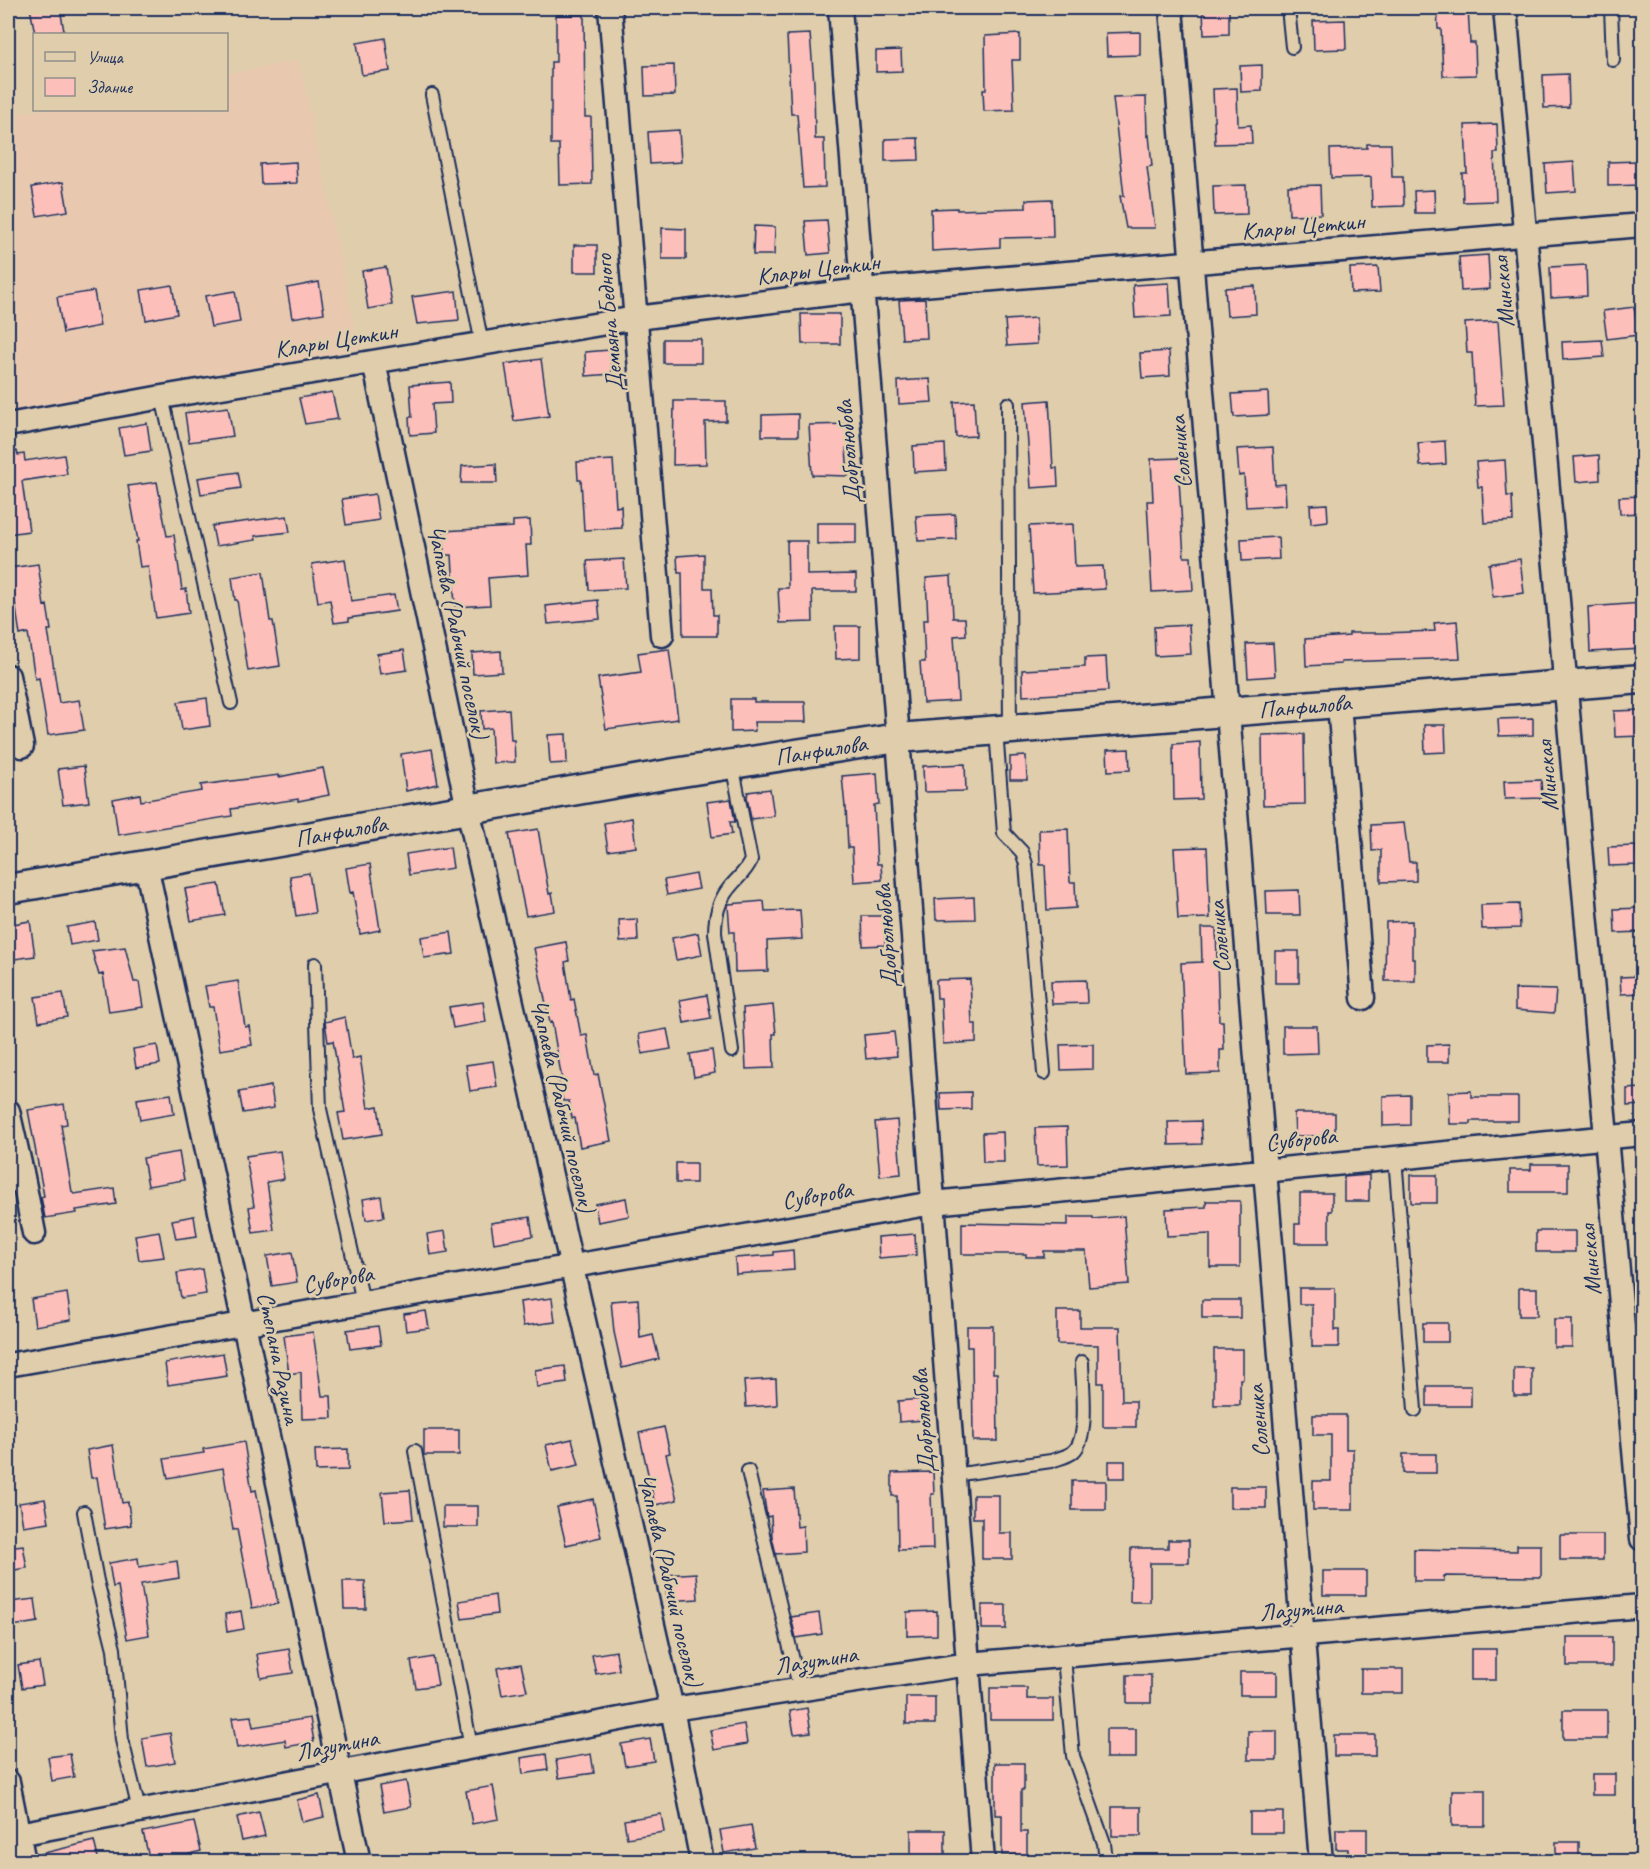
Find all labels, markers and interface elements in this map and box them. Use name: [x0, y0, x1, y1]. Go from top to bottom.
legend: [33, 33, 228, 111]
text: Улица: [87, 46, 124, 68]
text: Здание: [87, 76, 133, 98]
street label: Клары Цеткин: [1240, 205, 1368, 246]
street label: Клары Цеткин: [755, 246, 883, 291]
street label: Демьяна Бедного: [588, 251, 630, 393]
street label: Минская: [1485, 254, 1521, 329]
street label: Клары Цеткин: [273, 315, 401, 364]
street label: Добролюбова: [828, 398, 867, 505]
street label: Соленика: [1162, 413, 1198, 490]
street label: Чапаева (Рабочий поселок): [421, 522, 496, 743]
street label: Панфилова: [1258, 687, 1354, 725]
street label: Панфилова: [773, 728, 871, 772]
street label: Минская: [1529, 738, 1565, 813]
street label: Панфилова: [293, 808, 391, 854]
street label: Добролюбова: [867, 882, 905, 989]
street label: Соленика: [1201, 898, 1237, 975]
street label: Чапаева (Рабочий поселок): [524, 997, 602, 1216]
street label: Суворова: [1264, 1120, 1339, 1158]
street label: Суворова: [780, 1174, 856, 1216]
street label: Минская: [1572, 1222, 1608, 1297]
street label: Суворова: [301, 1258, 377, 1300]
street label: Степана Разина: [249, 1289, 308, 1429]
street label: Добролюбова: [904, 1367, 942, 1474]
street label: Соленика: [1240, 1382, 1276, 1459]
street label: Чапаева (Рабочий поселок): [631, 1471, 709, 1690]
street label: Лазутина: [1258, 1590, 1345, 1629]
street label: Лазутина: [772, 1638, 861, 1682]
street label: Лазутина: [293, 1722, 382, 1769]

